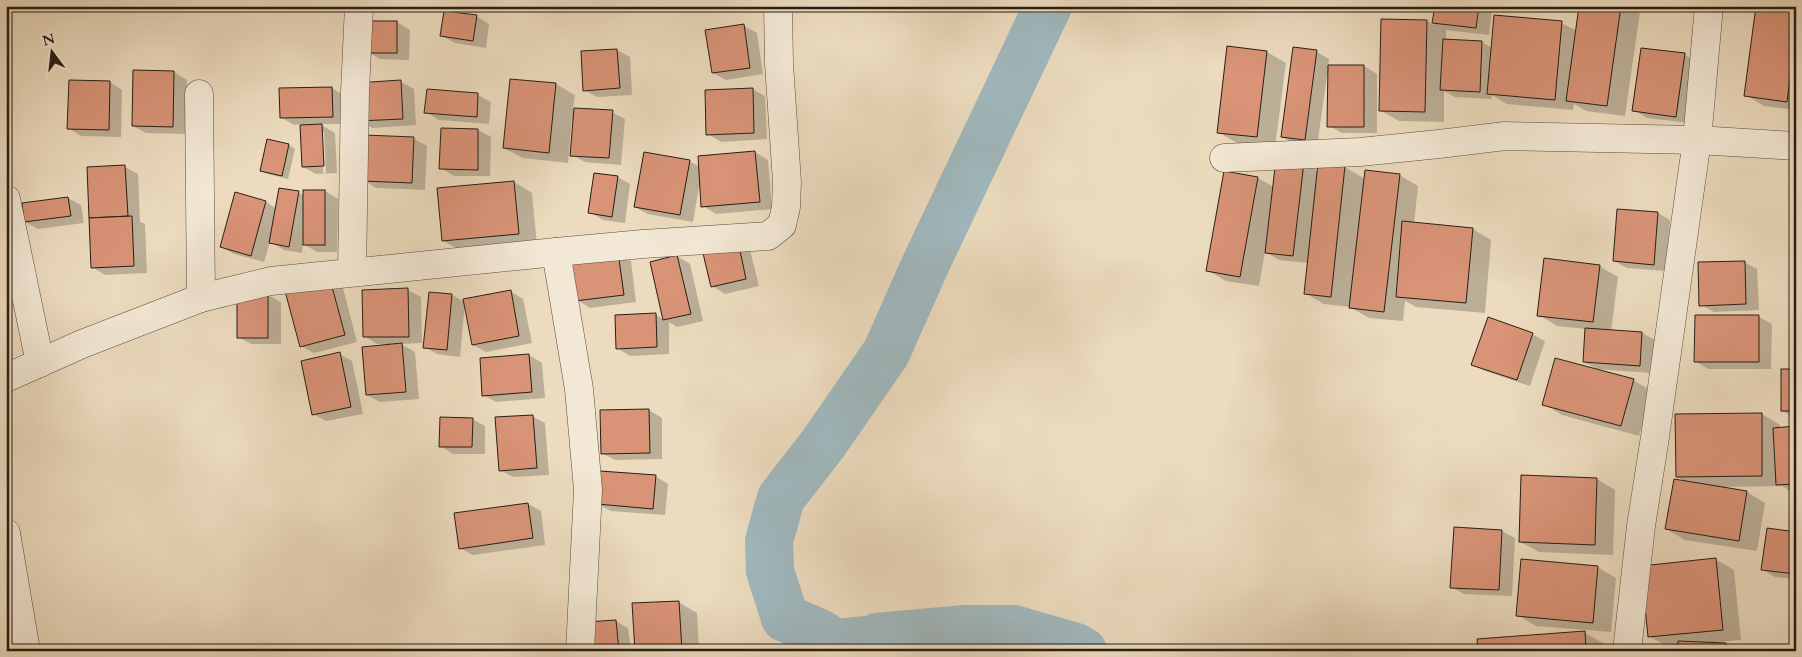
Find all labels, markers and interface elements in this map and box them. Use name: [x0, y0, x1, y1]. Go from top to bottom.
north arrow: [28, 28, 78, 78]
text: N: [40, 29, 57, 51]

